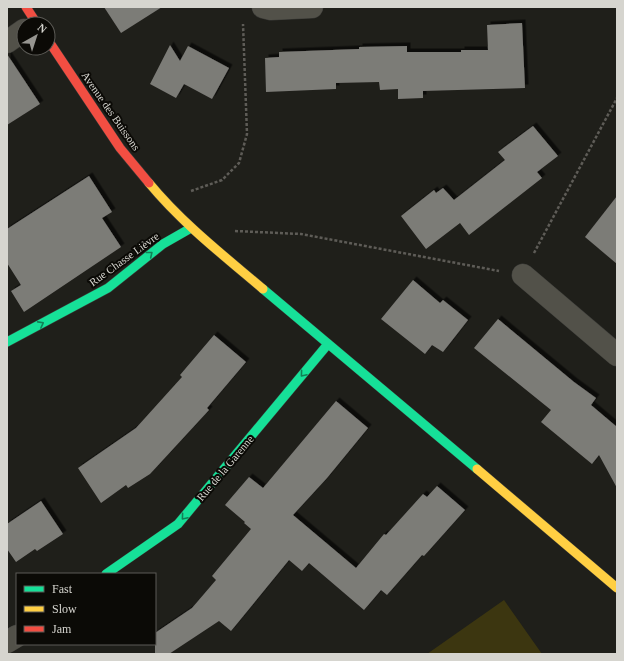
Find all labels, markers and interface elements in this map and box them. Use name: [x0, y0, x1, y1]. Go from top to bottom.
north arrow: [16, 16, 56, 56]
text: N: [35, 21, 49, 35]
street label: Avenue des Buissons: [79, 69, 143, 153]
street label: Rue Chasse Lièvre: [87, 230, 161, 288]
one-way arrow: [146, 251, 153, 258]
one-way arrow: [37, 321, 44, 328]
one-way arrow: [300, 369, 307, 377]
street label: Rue de la Garenne: [194, 433, 256, 503]
one-way arrow: [181, 512, 188, 519]
legend: [16, 573, 156, 645]
text: Fast: [52, 582, 73, 596]
text: Slow: [52, 602, 77, 616]
text: Jam: [52, 622, 72, 636]

